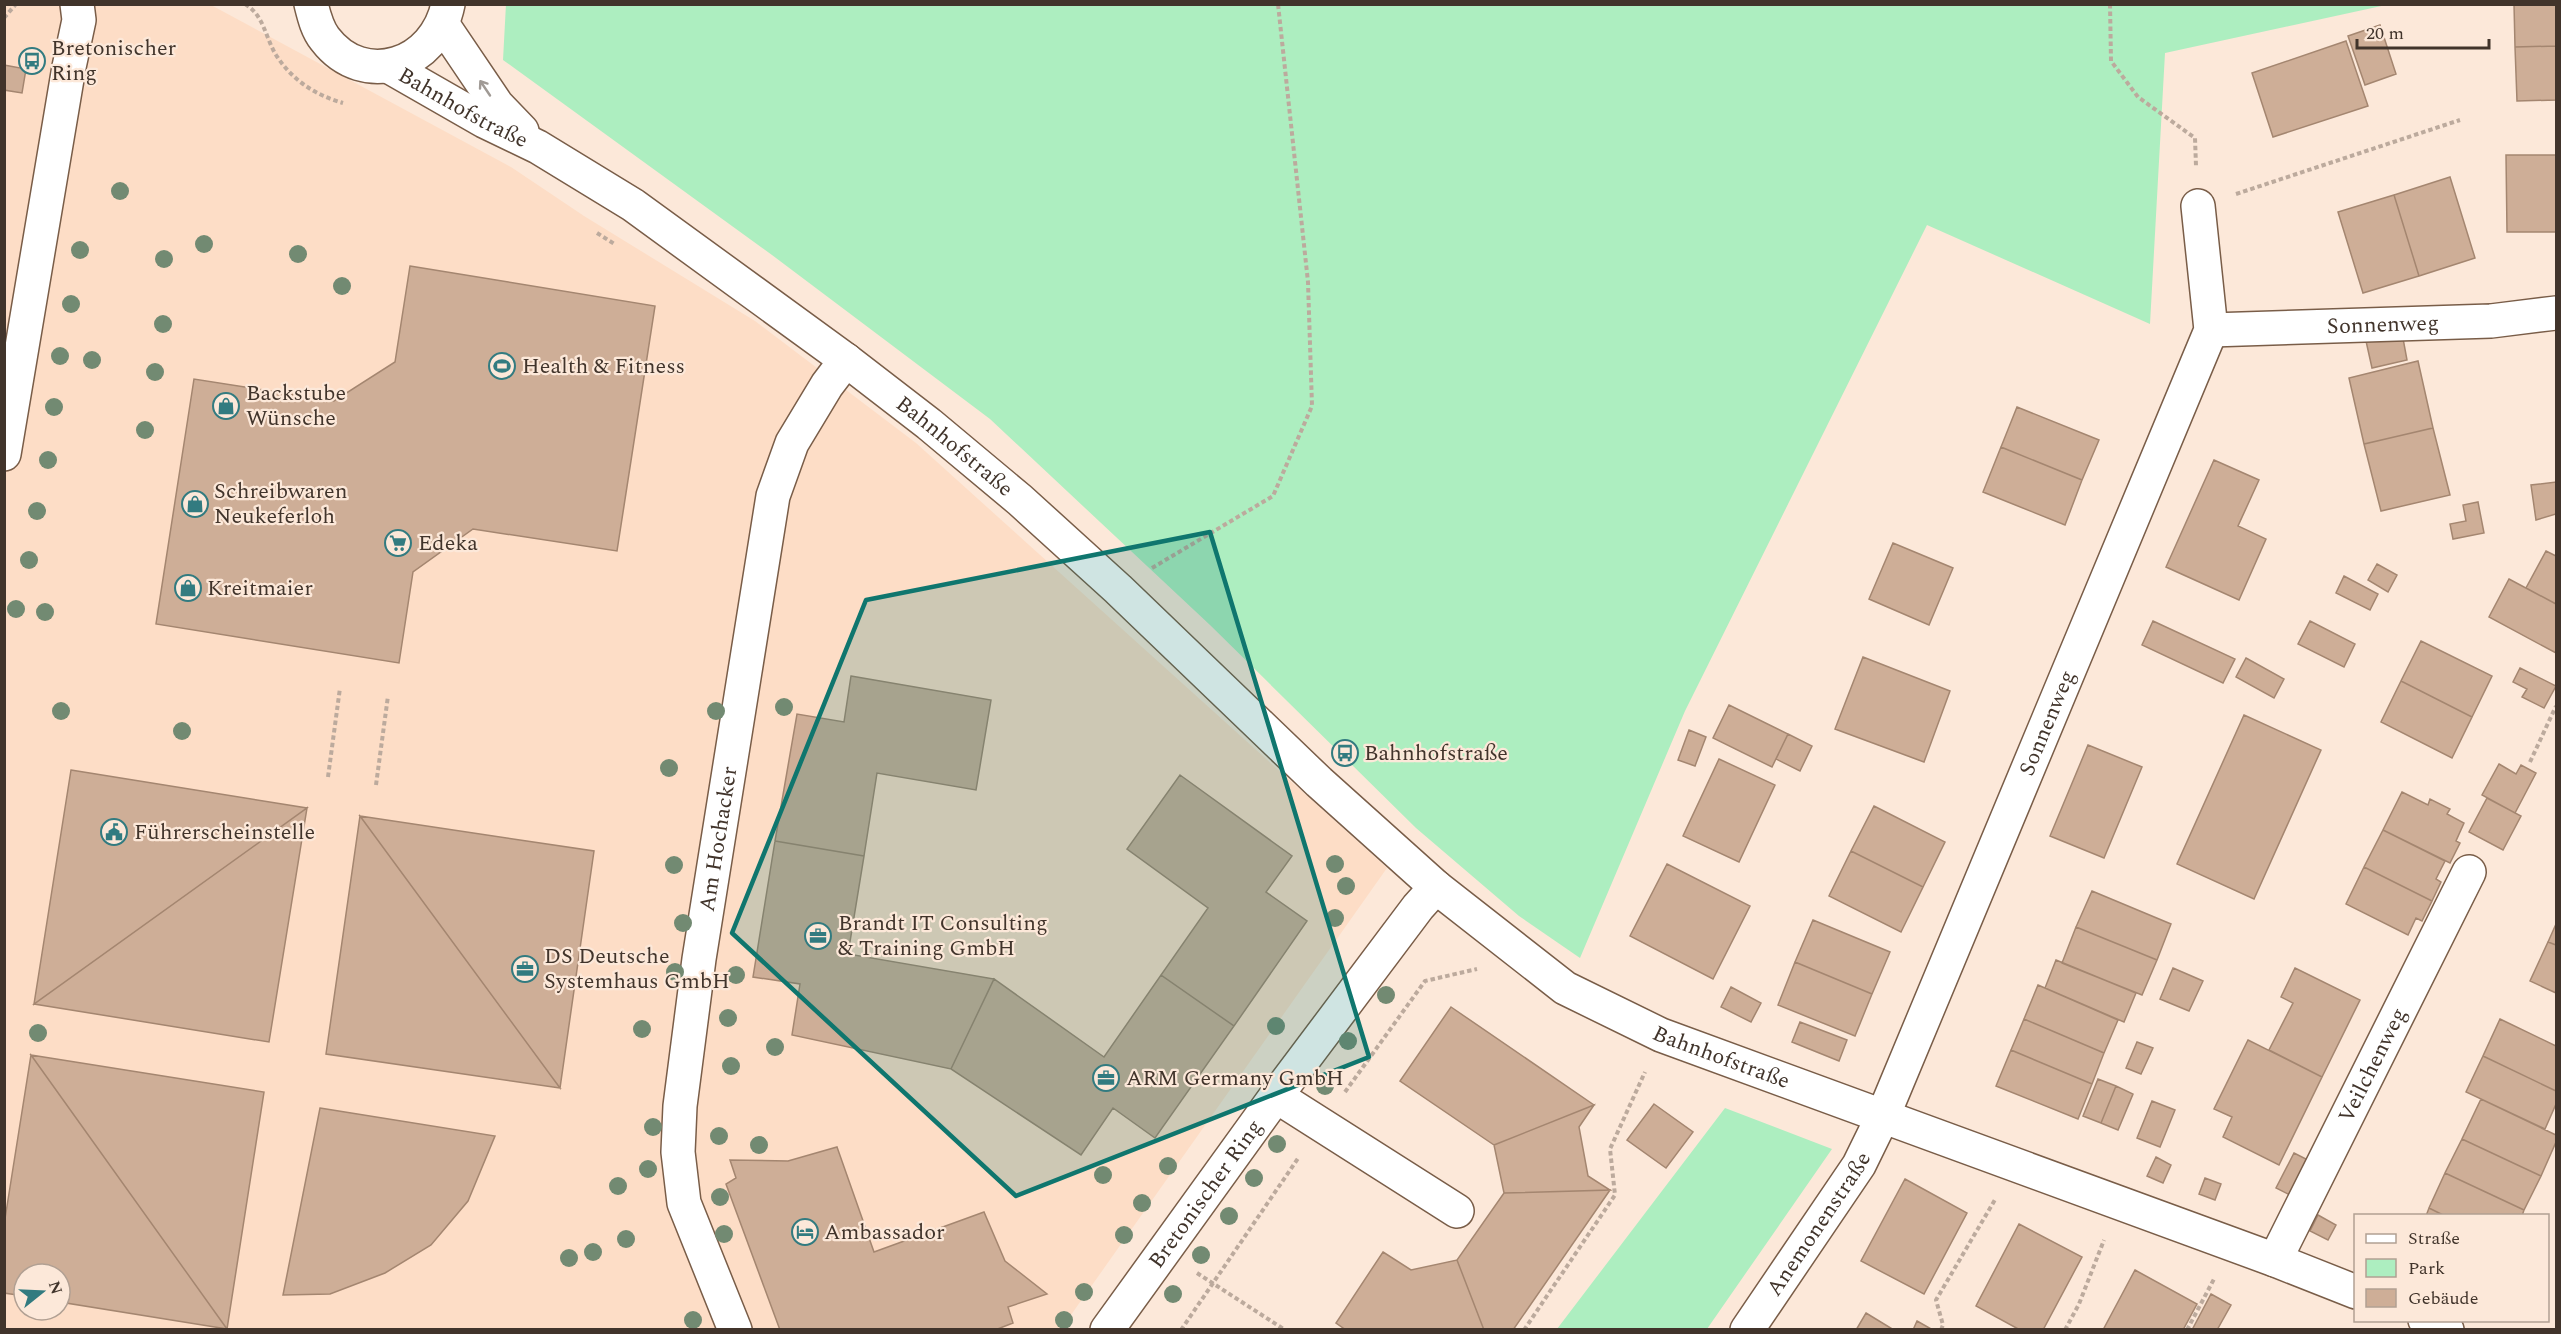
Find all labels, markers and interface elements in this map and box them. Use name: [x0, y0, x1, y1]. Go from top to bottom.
scale bar: [2357, 12, 2489, 50]
text: 20 m: [2366, 20, 2404, 47]
place label: Bretonischer Ring: [51, 32, 177, 90]
bus stop icon: Bretonischer Ring: [17, 46, 47, 76]
street label: Bahnhofstraße: [392, 59, 534, 156]
one-way arrow: [479, 80, 491, 97]
street label: Sonnenweg: [2326, 306, 2439, 343]
place label: Health & Fitness: [522, 350, 685, 383]
sports icon: Health & Fitness: [487, 351, 517, 381]
place label: Backstube Wünsche: [246, 377, 346, 435]
street label: Bahnhofstraße: [889, 388, 1021, 505]
shop icon: Backstube Wünsche: [211, 391, 241, 421]
place label: Schreibwaren Neukeferloh: [214, 475, 348, 533]
shop icon: Schreibwaren Neukeferloh: [180, 489, 210, 519]
place label: Edeka: [418, 527, 478, 560]
supermarket icon: Edeka: [383, 528, 413, 558]
place label: Kreitmaier: [207, 572, 313, 605]
shop icon: Kreitmaier: [173, 573, 203, 603]
street label: Sonnenweg: [2010, 665, 2084, 781]
place label: Bahnhofstraße: [1364, 737, 1508, 770]
bus stop icon: Bahnhofstraße: [1330, 738, 1360, 768]
street label: Am Hochacker: [690, 764, 746, 914]
place label: Führerscheinstelle: [134, 816, 315, 849]
public building icon: Führerscheinstelle: [99, 817, 129, 847]
place label: Brandt IT Consulting & Training GmbH: [838, 907, 1048, 965]
office icon: Brandt IT Consulting & Training GmbH: [803, 921, 833, 951]
place label: DS Deutsche Systemhaus GmbH: [544, 940, 730, 998]
office icon: DS Deutsche Systemhaus GmbH: [510, 954, 540, 984]
street label: Veilchenweg: [2330, 1002, 2415, 1128]
street label: Bahnhofstraße: [1647, 1017, 1795, 1097]
place label: ARM Germany GmbH: [1126, 1062, 1344, 1095]
office icon: ARM Germany GmbH: [1091, 1063, 1121, 1093]
street label: Bretonischer Ring: [1140, 1112, 1271, 1275]
street label: Anemonenstraße: [1758, 1146, 1879, 1303]
legend: [2354, 1214, 2549, 1322]
place label: Ambassador: [824, 1216, 945, 1249]
hotel icon: Ambassador: [790, 1217, 820, 1247]
text: Straße: [2408, 1225, 2460, 1252]
text: Park: [2408, 1255, 2445, 1282]
north arrow: [12, 1262, 72, 1322]
text: N: [42, 1278, 69, 1298]
text: Gebäude: [2408, 1285, 2478, 1312]

